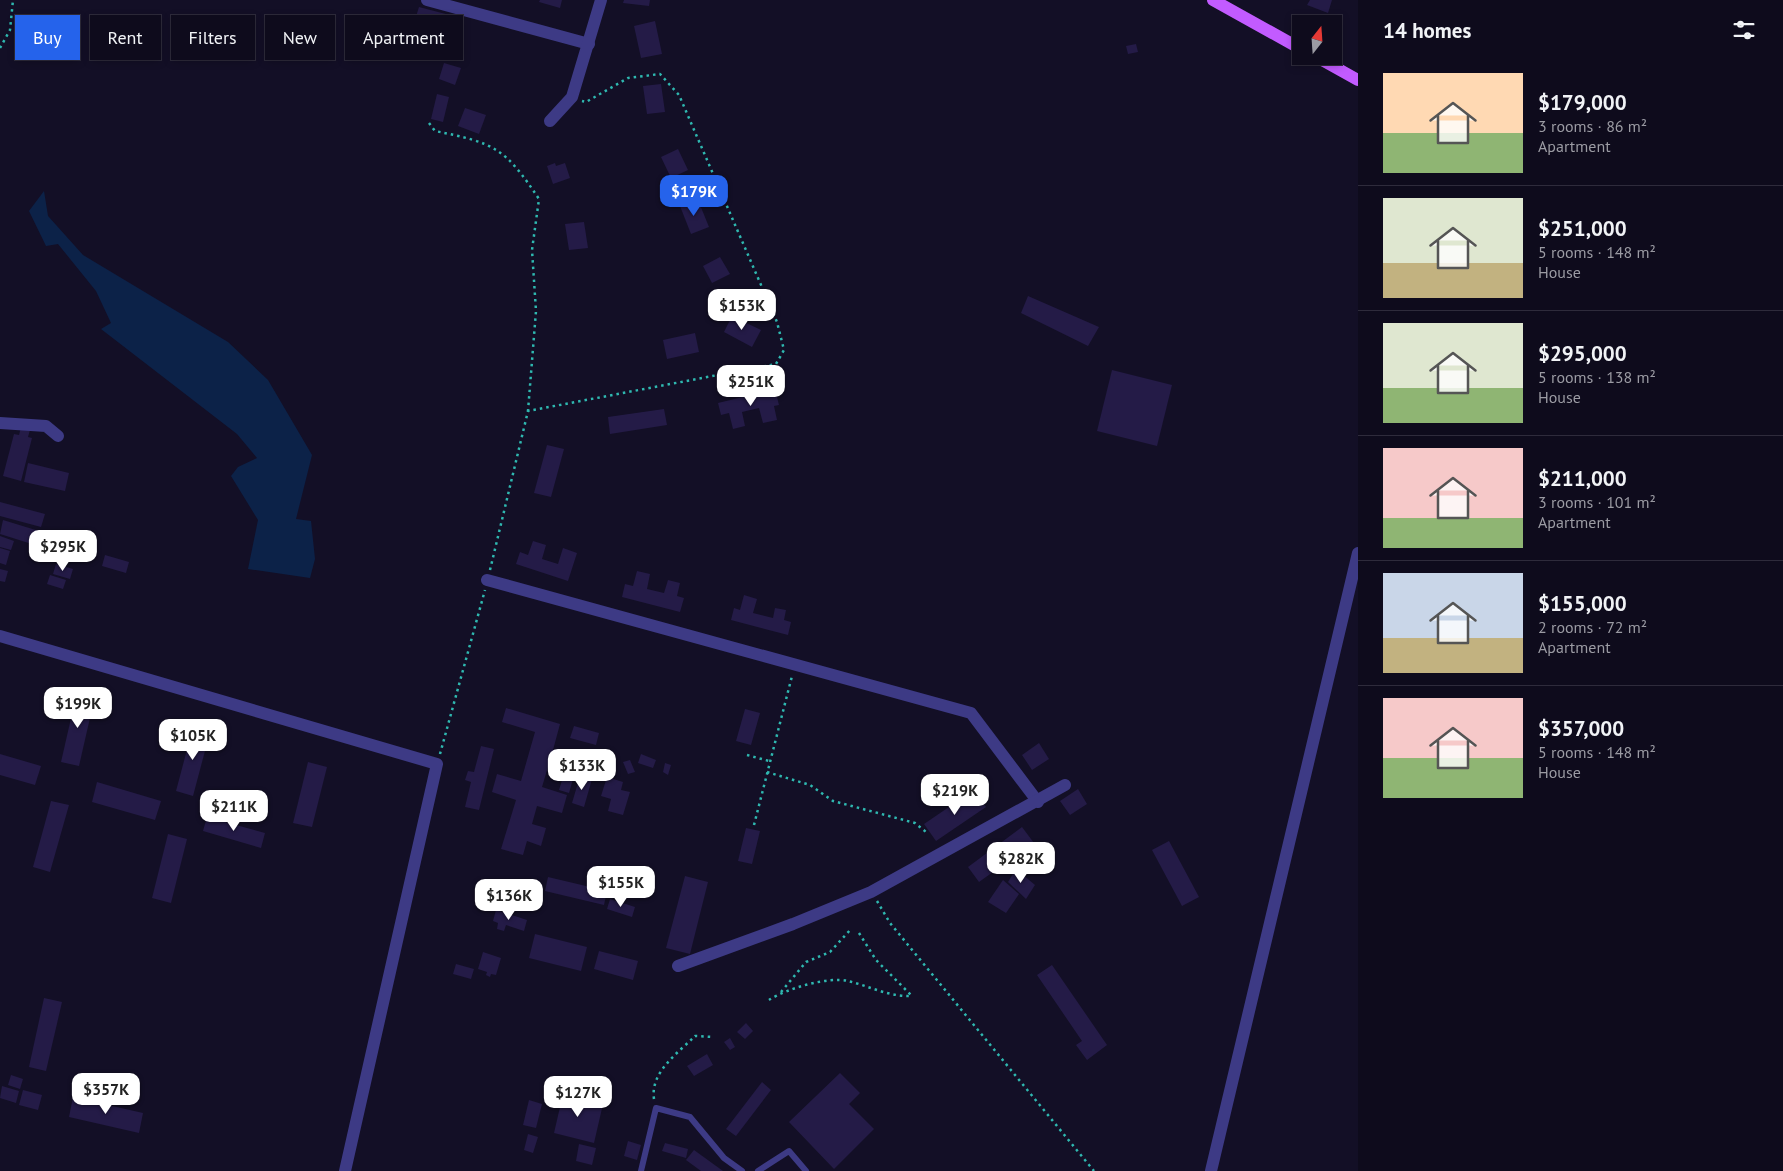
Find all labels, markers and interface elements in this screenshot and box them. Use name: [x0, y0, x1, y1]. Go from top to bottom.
chip: Buy: [15, 15, 80, 60]
chip: Rent: [90, 15, 161, 60]
chip: Filters: [171, 15, 255, 60]
chip: New: [265, 15, 335, 60]
chip: Apartment: [345, 15, 463, 60]
north arrow: [1292, 15, 1342, 65]
map controls: [1292, 15, 1342, 65]
icon: filters: [1730, 16, 1758, 44]
text: 14 homes: [1383, 17, 1471, 44]
text: $179,000: [1538, 89, 1627, 116]
icon: home: [1423, 93, 1483, 153]
text: 3 rooms · 86 m²: [1538, 116, 1647, 136]
text: Apartment: [1538, 136, 1611, 156]
pin: $179K: [659, 174, 729, 217]
text: $179K: [671, 181, 717, 201]
text: $251,000: [1538, 215, 1627, 242]
icon: home: [1423, 218, 1483, 278]
text: 5 rooms · 148 m²: [1538, 242, 1656, 262]
text: House: [1538, 262, 1581, 282]
pin: $153K: [707, 288, 777, 331]
text: $153K: [719, 295, 765, 315]
text: $295,000: [1538, 340, 1627, 367]
icon: home: [1423, 343, 1483, 403]
pin: $251K: [716, 364, 786, 407]
text: 5 rooms · 138 m²: [1538, 367, 1656, 387]
text: $251K: [728, 371, 774, 391]
text: House: [1538, 387, 1581, 407]
text: $211,000: [1538, 465, 1627, 492]
icon: home: [1423, 468, 1483, 528]
text: 3 rooms · 101 m²: [1538, 492, 1656, 512]
text: Apartment: [1538, 512, 1611, 532]
pin: $295K: [28, 530, 98, 572]
text: $295K: [40, 536, 86, 556]
text: $155,000: [1538, 590, 1627, 617]
icon: home: [1423, 593, 1483, 653]
text: 2 rooms · 72 m²: [1538, 617, 1647, 637]
text: Apartment: [1538, 637, 1611, 657]
pin: $199K: [43, 686, 113, 729]
text: $199K: [55, 693, 101, 713]
text: $357,000: [1538, 715, 1624, 742]
pin: $105K: [158, 718, 228, 761]
icon: home: [1423, 718, 1483, 778]
text: $105K: [170, 725, 216, 745]
text: 5 rooms · 148 m²: [1538, 742, 1656, 762]
pin: $133K: [547, 748, 617, 791]
text: $133K: [559, 755, 605, 775]
text: House: [1538, 762, 1581, 782]
pin: $219K: [920, 774, 990, 816]
text: $219K: [932, 780, 978, 800]
pin: $211K: [199, 790, 269, 832]
text: $211K: [211, 796, 257, 816]
pin: $282K: [986, 842, 1056, 884]
text: $282K: [998, 848, 1044, 868]
pin: $155K: [586, 866, 656, 908]
text: $155K: [598, 872, 644, 892]
pin: $136K: [474, 878, 544, 921]
text: $136K: [486, 885, 532, 905]
pin: $357K: [71, 1072, 141, 1115]
pin: $127K: [543, 1076, 613, 1118]
text: $357K: [83, 1079, 129, 1099]
text: $127K: [555, 1082, 601, 1102]

